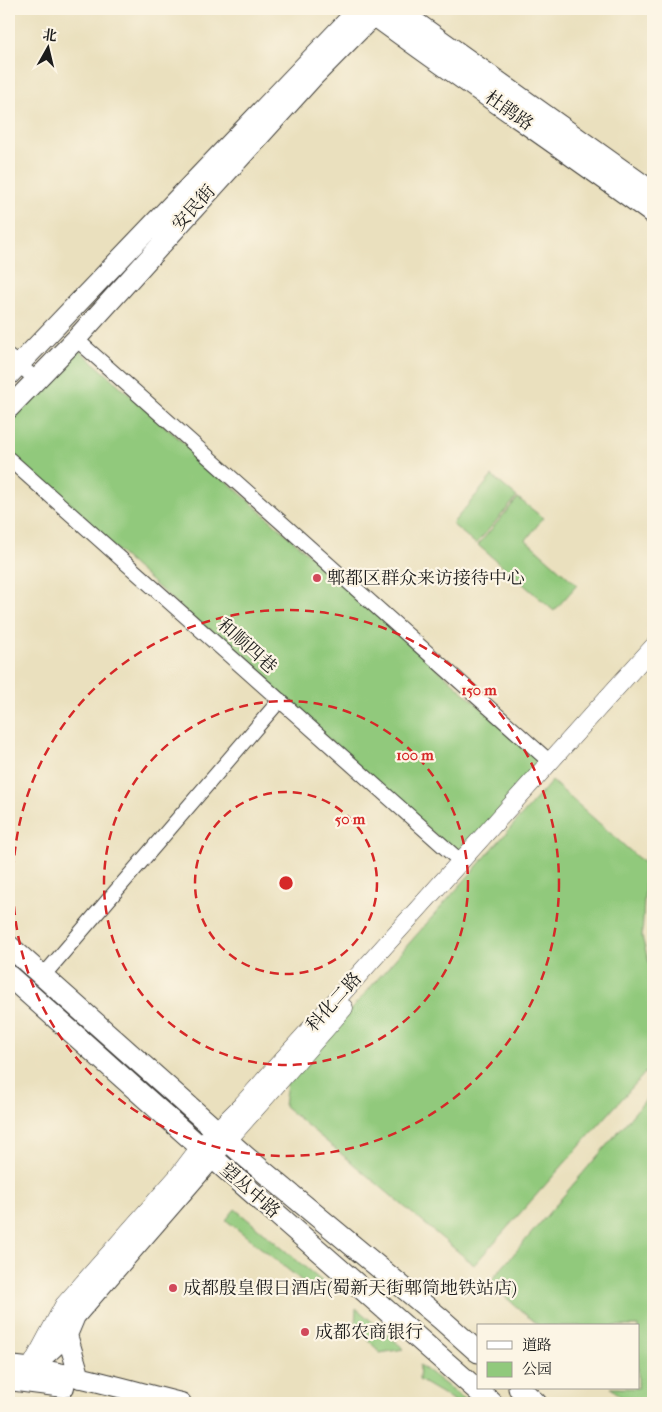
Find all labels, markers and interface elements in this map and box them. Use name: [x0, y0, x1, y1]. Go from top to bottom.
north arrow: [22, 22, 72, 72]
text: 北: [42, 26, 58, 45]
street label: 杜鹃路: [481, 87, 537, 135]
street label: 安民街: [168, 181, 220, 235]
place label: 郫都区群众来访接待中心: [327, 568, 525, 589]
marker: 郫都区群众来访接待中心: [311, 572, 323, 584]
street label: 和顺四巷: [213, 614, 281, 678]
text: 150 m: [461, 681, 497, 699]
text: 100 m: [396, 746, 434, 764]
text: 50 m: [335, 810, 366, 828]
centre of rings: [277, 874, 295, 892]
street label: 科化二路: [302, 968, 366, 1036]
street label: 望丛中路: [216, 1159, 284, 1223]
place label: 成都殷皇假日酒店(蜀新天街郫筒地铁站店): [183, 1278, 517, 1299]
marker: 成都殷皇假日酒店(蜀新天街郫筒地铁站店): [167, 1282, 179, 1294]
place label: 成都农商银行: [315, 1322, 423, 1343]
legend: [477, 1324, 640, 1390]
marker: 成都农商银行: [299, 1326, 311, 1338]
text: 道路: [522, 1336, 552, 1354]
text: 公园: [522, 1360, 552, 1378]

